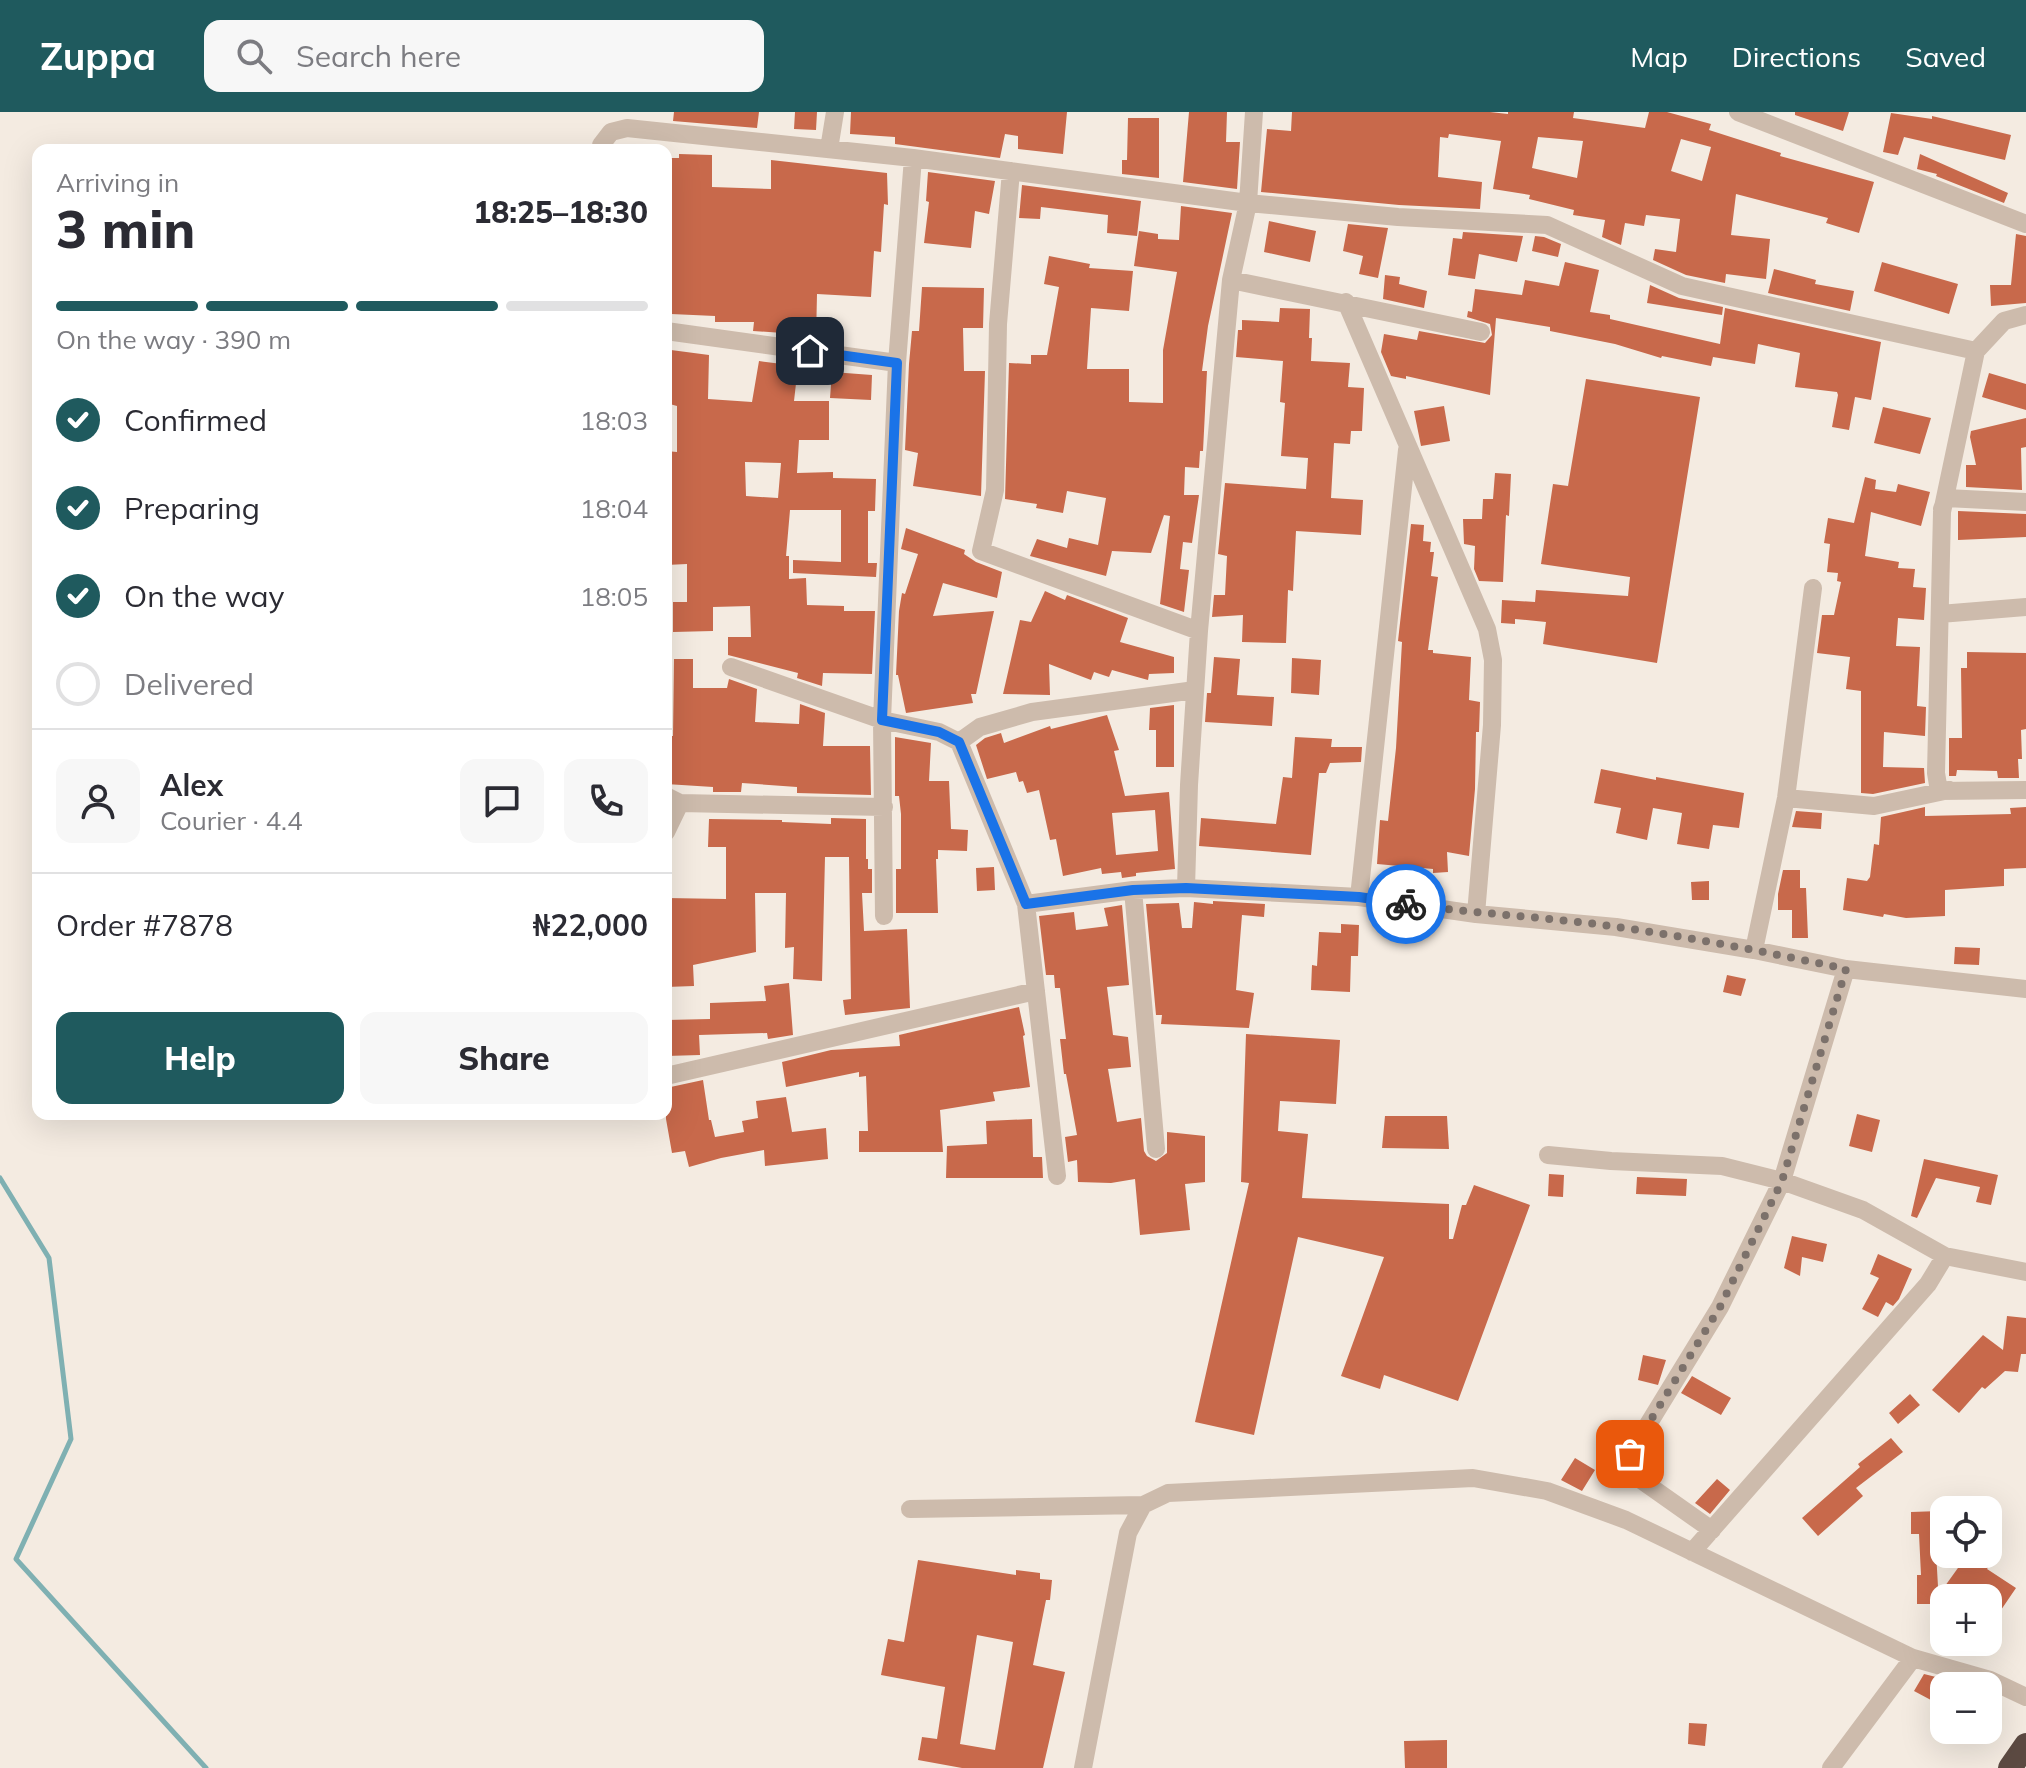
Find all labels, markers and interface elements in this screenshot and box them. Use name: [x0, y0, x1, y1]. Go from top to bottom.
search box: [204, 20, 764, 92]
text: Zuppa: [40, 32, 156, 80]
icon: search: [232, 34, 276, 78]
text: Search here: [296, 37, 461, 75]
text: Map: [1630, 39, 1688, 74]
text: Directions: [1732, 39, 1861, 74]
text: Saved: [1905, 39, 1986, 74]
text: Arriving in: [56, 166, 179, 199]
text: 18:25–18:30: [473, 193, 648, 231]
text: 3 min: [56, 196, 195, 261]
pin: [776, 317, 844, 385]
text: On the way · 390 m: [56, 323, 291, 356]
icon: home: [788, 329, 832, 373]
icon: check: [56, 398, 100, 442]
text: Confirmed: [124, 401, 267, 439]
text: 18:03: [580, 404, 648, 437]
icon: check: [56, 486, 100, 530]
text: Preparing: [124, 489, 260, 527]
text: 18:04: [580, 492, 648, 525]
icon: check: [56, 574, 100, 618]
text: On the way: [124, 577, 284, 615]
text: 18:05: [580, 580, 648, 613]
text: Delivered: [124, 665, 254, 703]
button: person: [56, 759, 140, 843]
button: chat: [460, 759, 544, 843]
button: phone: [564, 759, 648, 843]
text: Alex: [160, 766, 223, 804]
text: Courier · 4.4: [160, 804, 303, 837]
courier: [1366, 864, 1446, 944]
icon: bike: [1384, 882, 1428, 926]
text: Order #7878: [56, 906, 233, 944]
text: ₦22,000: [533, 906, 648, 944]
button: Help: [56, 1012, 344, 1104]
button: Share: [360, 1012, 648, 1104]
pin: [1596, 1420, 1664, 1488]
icon: bag: [1608, 1432, 1652, 1476]
map controls: [1930, 1496, 2002, 1744]
button: locate: [1930, 1496, 2002, 1568]
button: +: [1930, 1584, 2002, 1656]
button: −: [1930, 1672, 2002, 1744]

